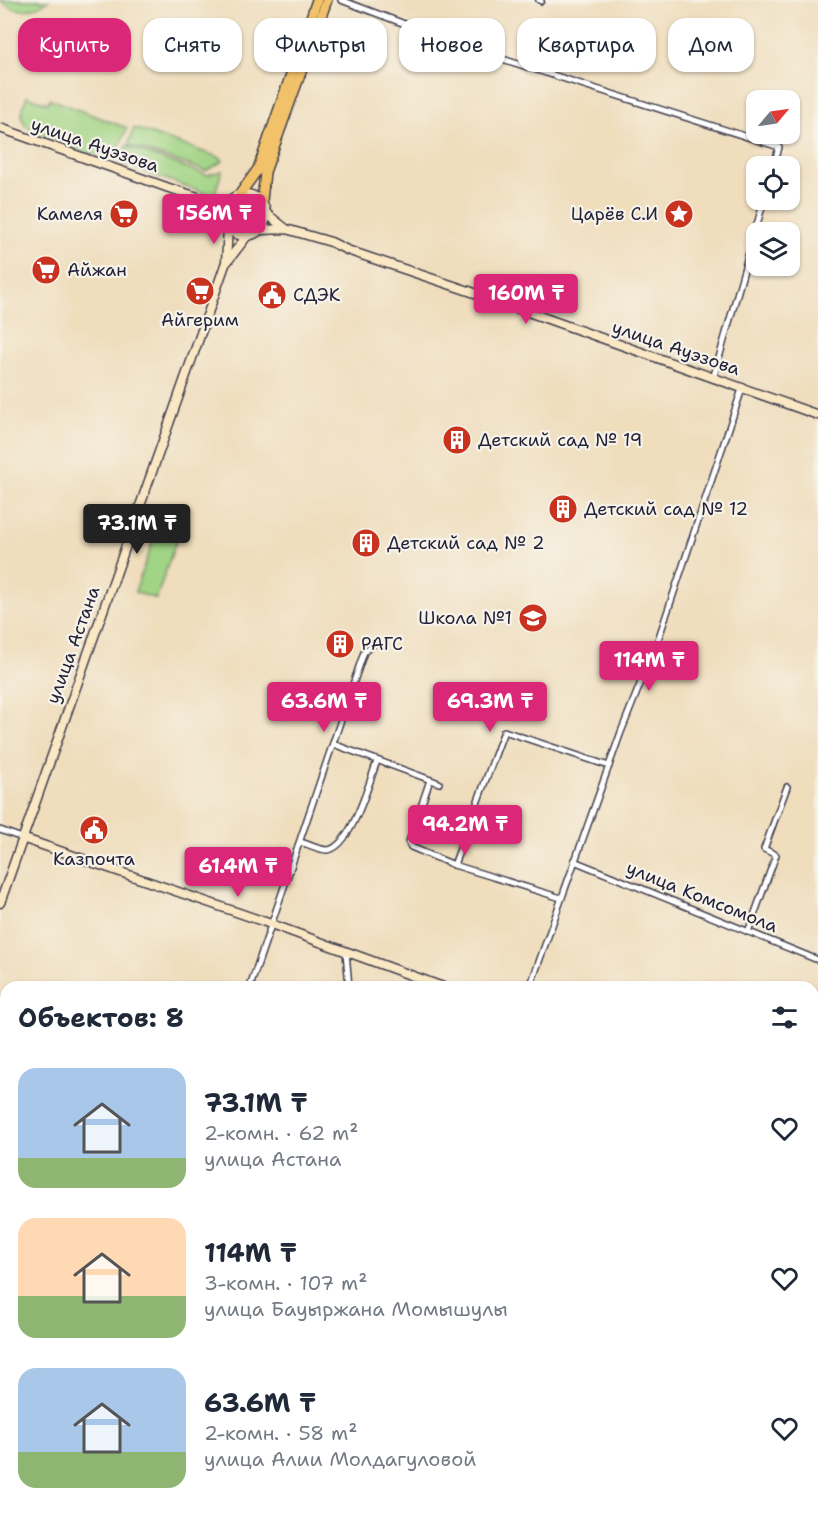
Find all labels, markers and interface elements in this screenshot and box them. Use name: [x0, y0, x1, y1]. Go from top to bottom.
chip: Купить: [18, 18, 131, 72]
chip: Снять: [143, 18, 242, 72]
chip: Фильтры: [254, 18, 387, 72]
chip: Новое: [399, 18, 505, 72]
chip: Квартира: [517, 18, 656, 72]
chip: Дом: [668, 18, 754, 72]
north arrow: [746, 90, 800, 144]
map controls: [746, 90, 800, 276]
street label: улица Ауэзова: [28, 112, 162, 178]
button: locate: [746, 156, 800, 210]
pin: 156M ₸: [165, 194, 263, 245]
supermarket icon: Камеля: [108, 198, 140, 230]
place icon: Царёв С.И: [663, 198, 695, 230]
text: 156M ₸: [176, 200, 252, 226]
place label: Камеля: [37, 202, 103, 226]
place label: Царёв С.И: [571, 202, 658, 226]
button: layers: [746, 222, 800, 276]
supermarket icon: Айжан: [30, 254, 62, 286]
place label: Айжан: [67, 258, 127, 282]
pin: 160M ₸: [477, 274, 575, 325]
supermarket icon: Айгерим: [184, 275, 216, 307]
public building icon: СДЭК: [256, 279, 288, 311]
text: 160M ₸: [488, 280, 564, 306]
place label: СДЭК: [293, 283, 341, 307]
place label: Айгерим: [161, 308, 239, 332]
street label: улица Ауэзова: [609, 315, 743, 381]
building icon: Детский сад № 19: [441, 424, 473, 456]
place label: Детский сад № 19: [478, 428, 642, 452]
building icon: Детский сад № 12: [547, 493, 579, 525]
place label: Детский сад № 12: [584, 497, 748, 521]
pin: 73.1M ₸: [82, 504, 192, 555]
text: 73.1M ₸: [97, 510, 177, 536]
building icon: Детский сад № 2: [350, 527, 382, 559]
place label: Детский сад № 2: [387, 531, 545, 555]
street label: улица Астана: [41, 583, 105, 707]
school or university icon: Школа №1: [517, 602, 549, 634]
place label: Школа №1: [418, 606, 512, 630]
building icon: РАГС: [324, 628, 356, 660]
place label: РАГС: [361, 632, 403, 656]
pin: 114M ₸: [600, 641, 698, 692]
text: 114M ₸: [613, 647, 685, 673]
pin: 63.6M ₸: [269, 682, 379, 733]
pin: 69.3M ₸: [435, 682, 545, 733]
text: 63.6M ₸: [281, 688, 367, 714]
text: 69.3M ₸: [447, 688, 533, 714]
pin: 94.2M ₸: [410, 805, 520, 856]
text: 94.2M ₸: [422, 811, 508, 837]
public building icon: Казпочта: [78, 814, 110, 846]
place label: Казпочта: [53, 847, 135, 871]
pin: 61.4M ₸: [183, 847, 293, 898]
text: 61.4M ₸: [199, 853, 277, 879]
street label: улица Комсомола: [623, 856, 781, 938]
text: Объектов: 8: [18, 1000, 184, 1035]
icon: filters: [768, 1001, 801, 1034]
text: 73.1M ₸: [204, 1085, 307, 1120]
icon: home: [66, 1092, 138, 1164]
icon: heart: [768, 1112, 801, 1145]
text: 2-комн. · 62 m²: [204, 1120, 358, 1146]
text: улица Астана: [204, 1146, 341, 1172]
text: 114M ₸: [204, 1235, 296, 1270]
icon: home: [66, 1242, 138, 1314]
icon: heart: [768, 1262, 801, 1295]
text: 3-комн. · 107 m²: [204, 1270, 368, 1296]
text: улица Бауыржана Момышулы: [204, 1296, 508, 1322]
text: 63.6M ₸: [204, 1385, 316, 1420]
icon: home: [66, 1392, 138, 1464]
icon: heart: [768, 1412, 801, 1445]
text: 2-комн. · 58 m²: [204, 1420, 358, 1446]
text: улица Алии Молдагуловой: [204, 1446, 476, 1472]

